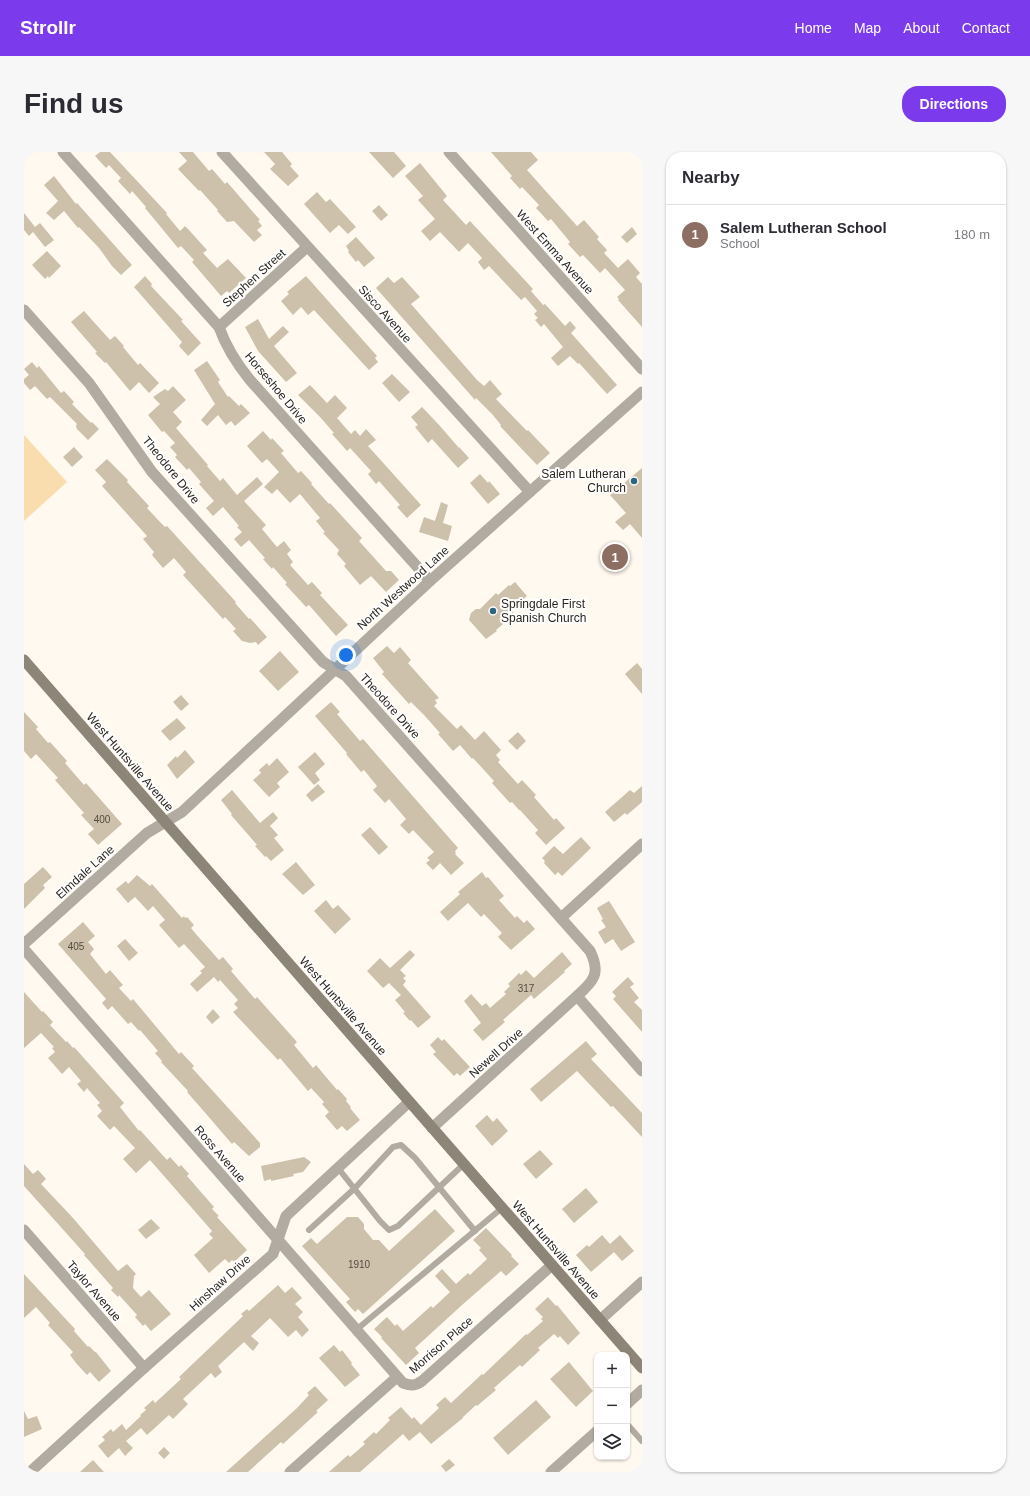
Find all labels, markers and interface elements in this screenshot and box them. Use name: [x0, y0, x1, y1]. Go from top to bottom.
text: Strollr: [20, 17, 76, 38]
text: Home: [795, 20, 832, 36]
text: Map: [854, 20, 881, 36]
text: About: [903, 20, 940, 36]
text: Contact: [962, 20, 1010, 36]
button: Directions: [902, 86, 1006, 122]
text: Find us: [24, 88, 124, 119]
text: Nearby: [682, 168, 740, 187]
street label: West Emma Avenue: [514, 207, 597, 297]
text: Salem Lutheran School: [720, 219, 887, 236]
text: 1: [691, 227, 699, 242]
text: 180 m: [954, 227, 990, 242]
text: School: [720, 236, 760, 251]
street label: Stephen Street: [220, 246, 289, 310]
street label: Sisco Avenue: [356, 282, 415, 346]
street label: Horseshoe Drive: [242, 349, 310, 427]
street label: Theodore Drive: [140, 433, 203, 507]
place label: Salem Lutheran Church: [541, 467, 626, 495]
marker: Salem Lutheran Church: [629, 476, 639, 486]
pin: 1: [602, 542, 628, 572]
street label: North Westwood Lane: [354, 543, 452, 633]
place label: Springdale First Spanish Church: [501, 597, 586, 625]
marker: Springdale First Spanish Church: [488, 606, 498, 616]
your location: [336, 645, 356, 665]
street label: Theodore Drive: [357, 671, 423, 742]
street label: West Huntsville Avenue: [84, 710, 177, 814]
house number: 400: [94, 814, 111, 825]
street label: Elmdale Lane: [53, 842, 117, 902]
house number: 405: [68, 941, 85, 952]
street label: West Huntsville Avenue: [297, 954, 390, 1058]
house number: 317: [518, 983, 535, 994]
street label: Newell Drive: [466, 1025, 526, 1081]
street label: Ross Avenue: [192, 1123, 249, 1185]
street label: West Huntsville Avenue: [510, 1198, 603, 1302]
street label: Hinshaw Drive: [187, 1252, 254, 1314]
street label: Taylor Avenue: [64, 1258, 124, 1324]
house number: 1910: [348, 1259, 371, 1270]
street label: Morrison Place: [406, 1313, 476, 1377]
map controls: [594, 1352, 630, 1460]
button: +: [594, 1352, 630, 1388]
button: −: [594, 1388, 630, 1424]
button: layers: [594, 1424, 630, 1460]

